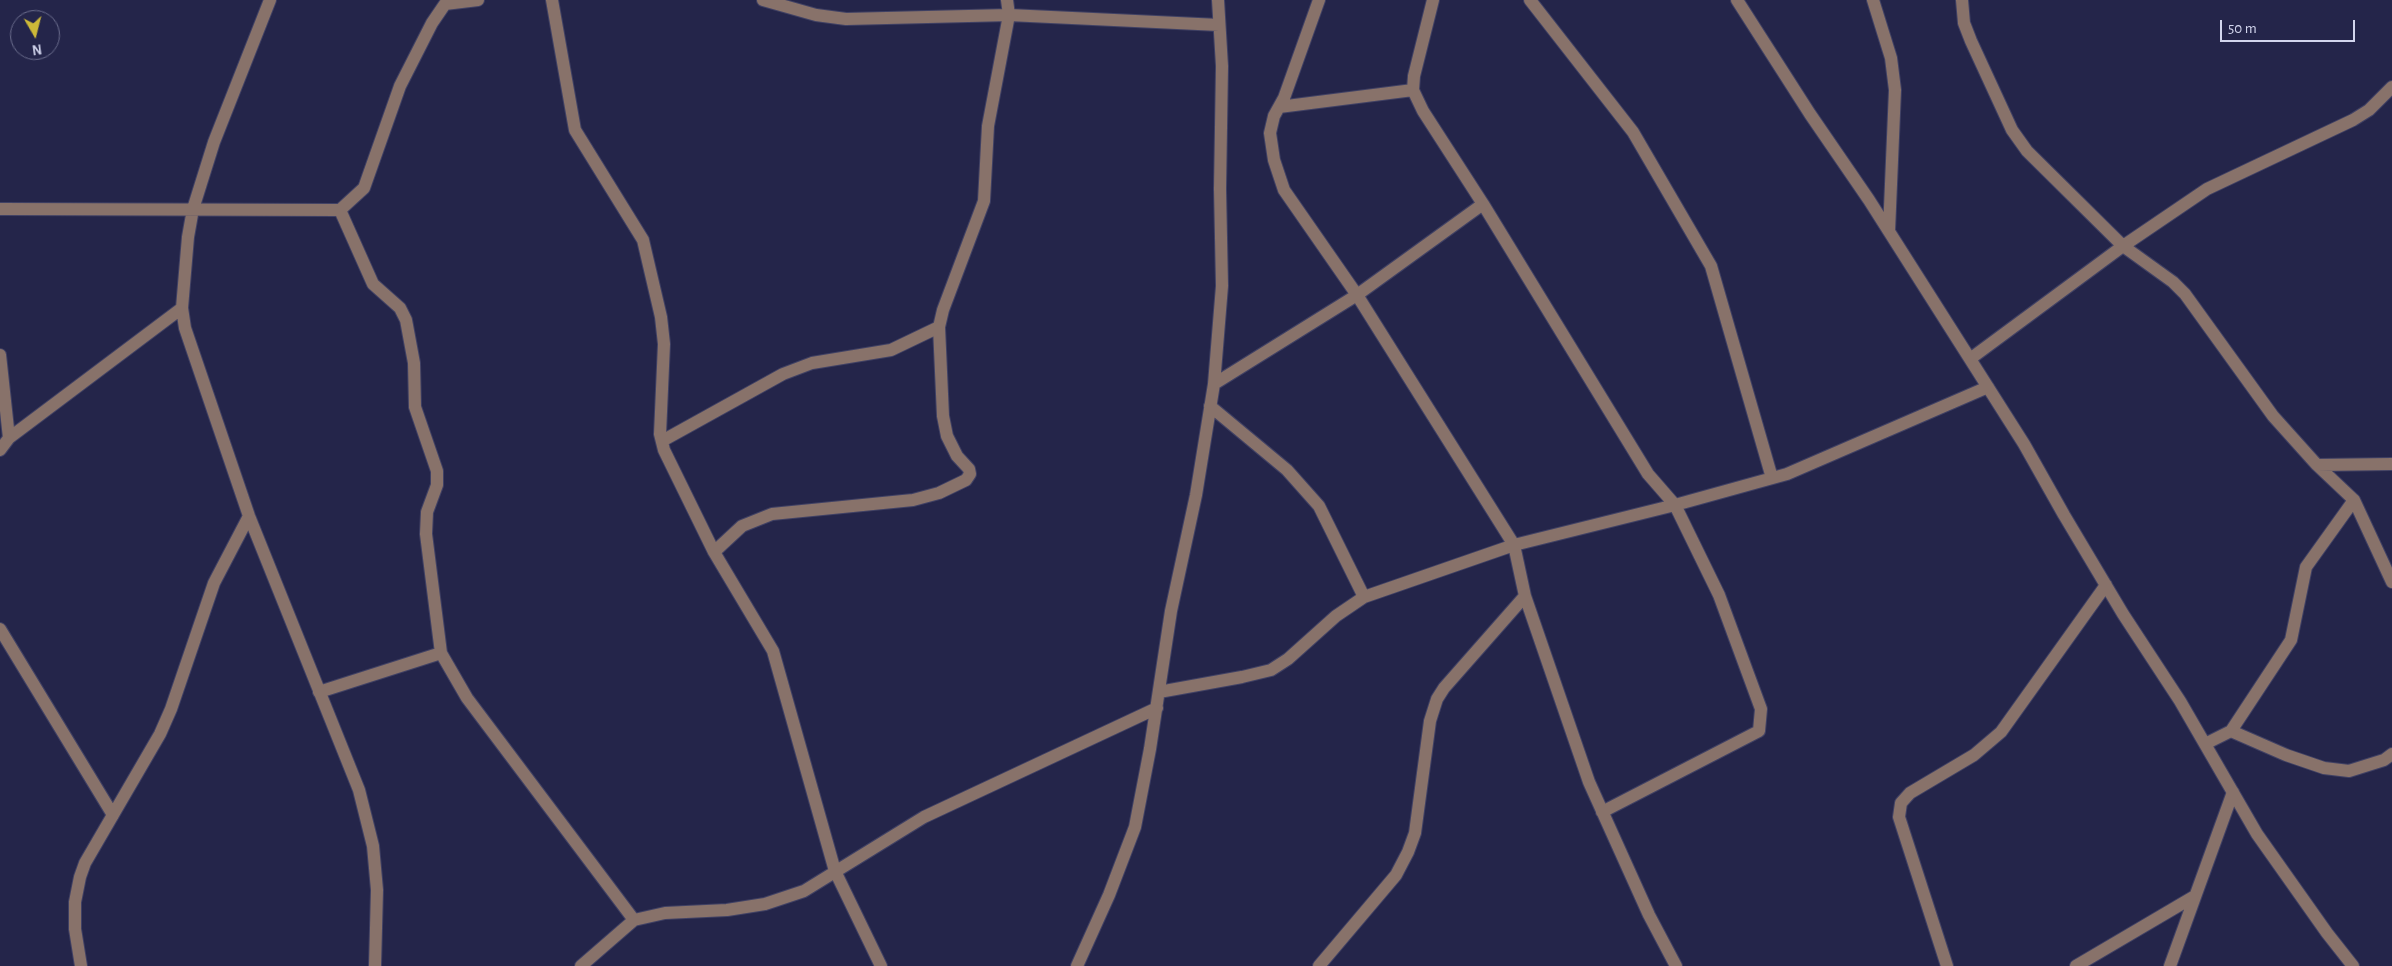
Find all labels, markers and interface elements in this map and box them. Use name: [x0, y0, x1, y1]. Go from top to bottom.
north arrow: [10, 10, 60, 60]
scale bar: [2222, 10, 2357, 42]
text: 50 m: [2228, 21, 2257, 36]
text: N: [31, 41, 43, 56]

